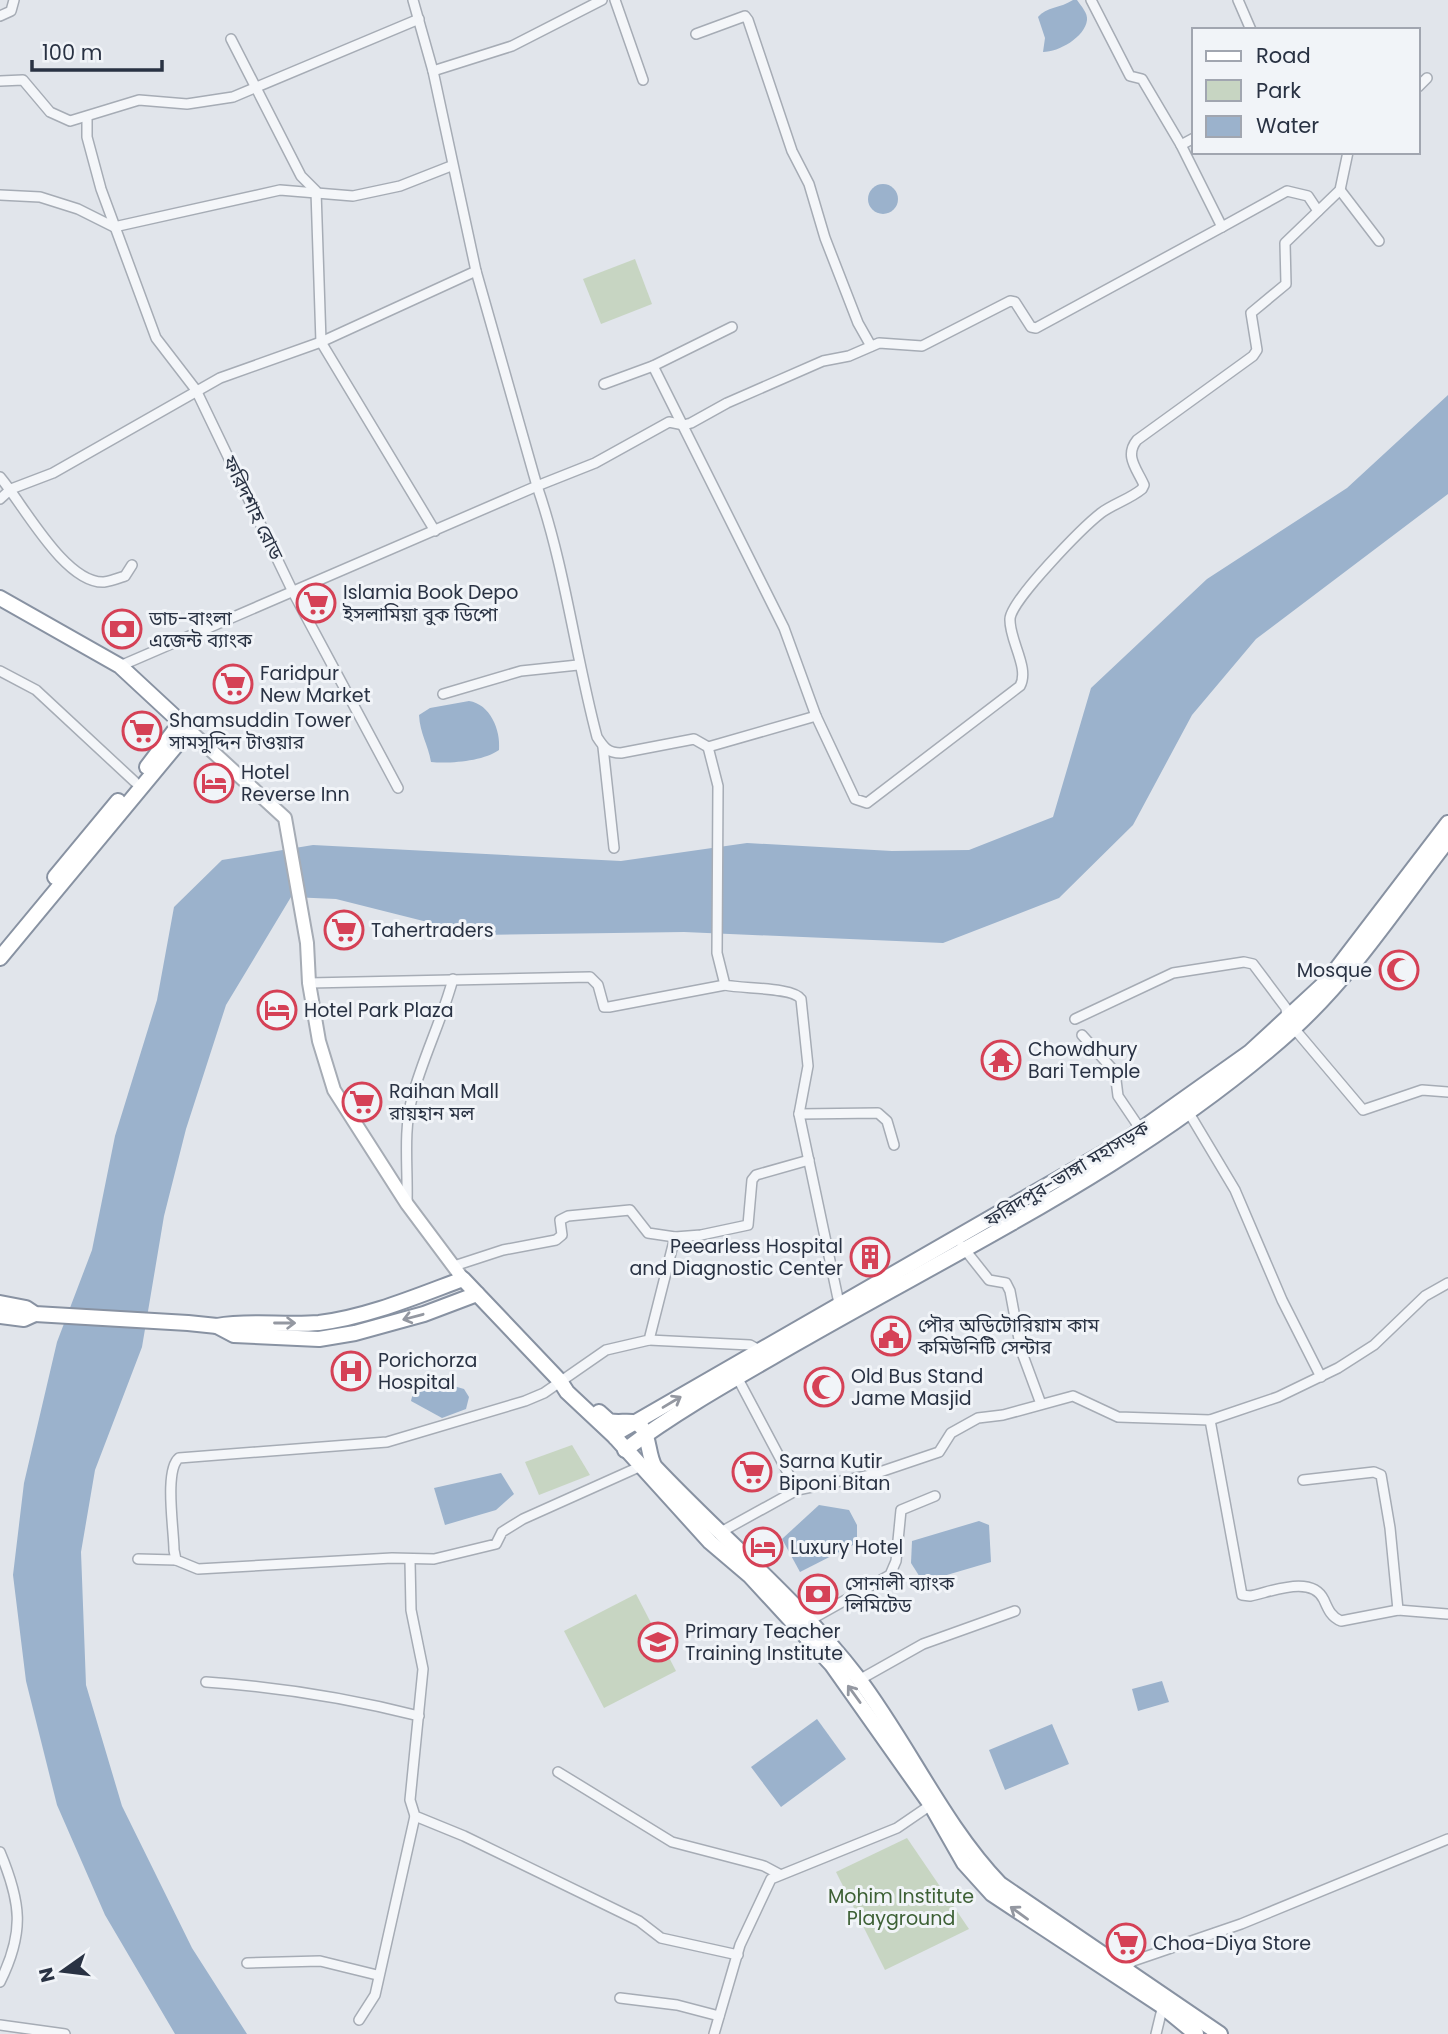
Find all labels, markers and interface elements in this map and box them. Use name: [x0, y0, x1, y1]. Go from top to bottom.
scale bar: [32, 28, 161, 72]
legend: [1192, 28, 1420, 154]
text: 100 m: [42, 38, 102, 67]
text: Road: [1256, 41, 1311, 70]
text: Park: [1256, 76, 1301, 105]
text: Water: [1256, 111, 1319, 140]
street label: ফরিদশাহ রোড: [216, 451, 290, 565]
place label: Islamia Book Depo ইসলামিয়া বুক ডিপো: [342, 579, 518, 628]
supermarket icon: Islamia Book Depo ইসলামিয়া বুক ডিপো: [295, 582, 337, 624]
place label: ডাচ-বাংলা এজেন্ট ব্যাংক: [148, 605, 253, 654]
bank icon: ডাচ-বাংলা এজেন্ট ব্যাংক: [101, 608, 143, 650]
place label: Faridpur New Market: [260, 660, 371, 709]
supermarket icon: Faridpur New Market: [212, 663, 254, 705]
place label: Shamsuddin Tower সামসুদ্দিন টাওয়ার: [168, 707, 351, 756]
supermarket icon: Shamsuddin Tower সামসুদ্দিন টাওয়ার: [121, 710, 163, 752]
place label: Hotel Reverse Inn: [241, 759, 350, 808]
hotel icon: Hotel Reverse Inn: [193, 762, 235, 804]
supermarket icon: Tahertraders: [323, 909, 365, 951]
place label: Tahertraders: [371, 917, 494, 944]
mosque icon: Mosque: [1378, 949, 1420, 991]
place label: Mosque: [1297, 957, 1372, 984]
hotel icon: Hotel Park Plaza: [256, 989, 298, 1031]
place label: Hotel Park Plaza: [304, 997, 454, 1024]
place label: Chowdhury Bari Temple: [1028, 1036, 1140, 1085]
temple icon: Chowdhury Bari Temple: [980, 1039, 1022, 1081]
place label: Raihan Mall রায়হান মল: [388, 1078, 499, 1127]
supermarket icon: Raihan Mall রায়হান মল: [341, 1081, 383, 1123]
street label: ফরিদপুর-ভাঙ্গা মহাসড়ক: [979, 1114, 1155, 1234]
place label: Peearless Hospital and Diagnostic Center: [629, 1233, 843, 1282]
building icon: Peearless Hospital and Diagnostic Center: [849, 1236, 891, 1278]
one-way arrow: [402, 1312, 424, 1325]
place label: পৌর অডিটোরিয়াম কাম কমিউনিটি সেন্টার: [917, 1312, 1099, 1361]
public building icon: পৌর অডিটোরিয়াম কাম কমিউনিটি সেন্টার: [870, 1315, 912, 1357]
one-way arrow: [273, 1316, 296, 1330]
place label: Porichorza Hospital: [378, 1347, 477, 1396]
hospital icon: Porichorza Hospital: [330, 1350, 372, 1392]
place label: Old Bus Stand Jame Masjid: [851, 1363, 983, 1412]
mosque icon: Old Bus Stand Jame Masjid: [803, 1366, 845, 1408]
one-way arrow: [662, 1395, 682, 1409]
place label: Sarna Kutir Biponi Bitan: [779, 1448, 890, 1497]
supermarket icon: Sarna Kutir Biponi Bitan: [731, 1451, 773, 1493]
hotel icon: Luxury Hotel: [742, 1526, 784, 1568]
place label: Luxury Hotel: [790, 1534, 903, 1561]
place label: সোনালী ব্যাংক লিমিটেড: [844, 1570, 955, 1619]
bank icon: সোনালী ব্যাংক লিমিটেড: [797, 1573, 839, 1615]
place label: Primary Teacher Training Institute: [685, 1618, 843, 1667]
school or university icon: Primary Teacher Training Institute: [637, 1621, 679, 1663]
one-way arrow: [846, 1685, 861, 1704]
park label: Mohim Institute Playground: [828, 1883, 974, 1932]
one-way arrow: [1010, 1906, 1029, 1920]
supermarket icon: Choa-Diya Store: [1105, 1922, 1147, 1964]
place label: Choa-Diya Store: [1153, 1930, 1311, 1957]
north arrow: [28, 1936, 98, 2006]
text: N: [32, 1965, 62, 1985]

